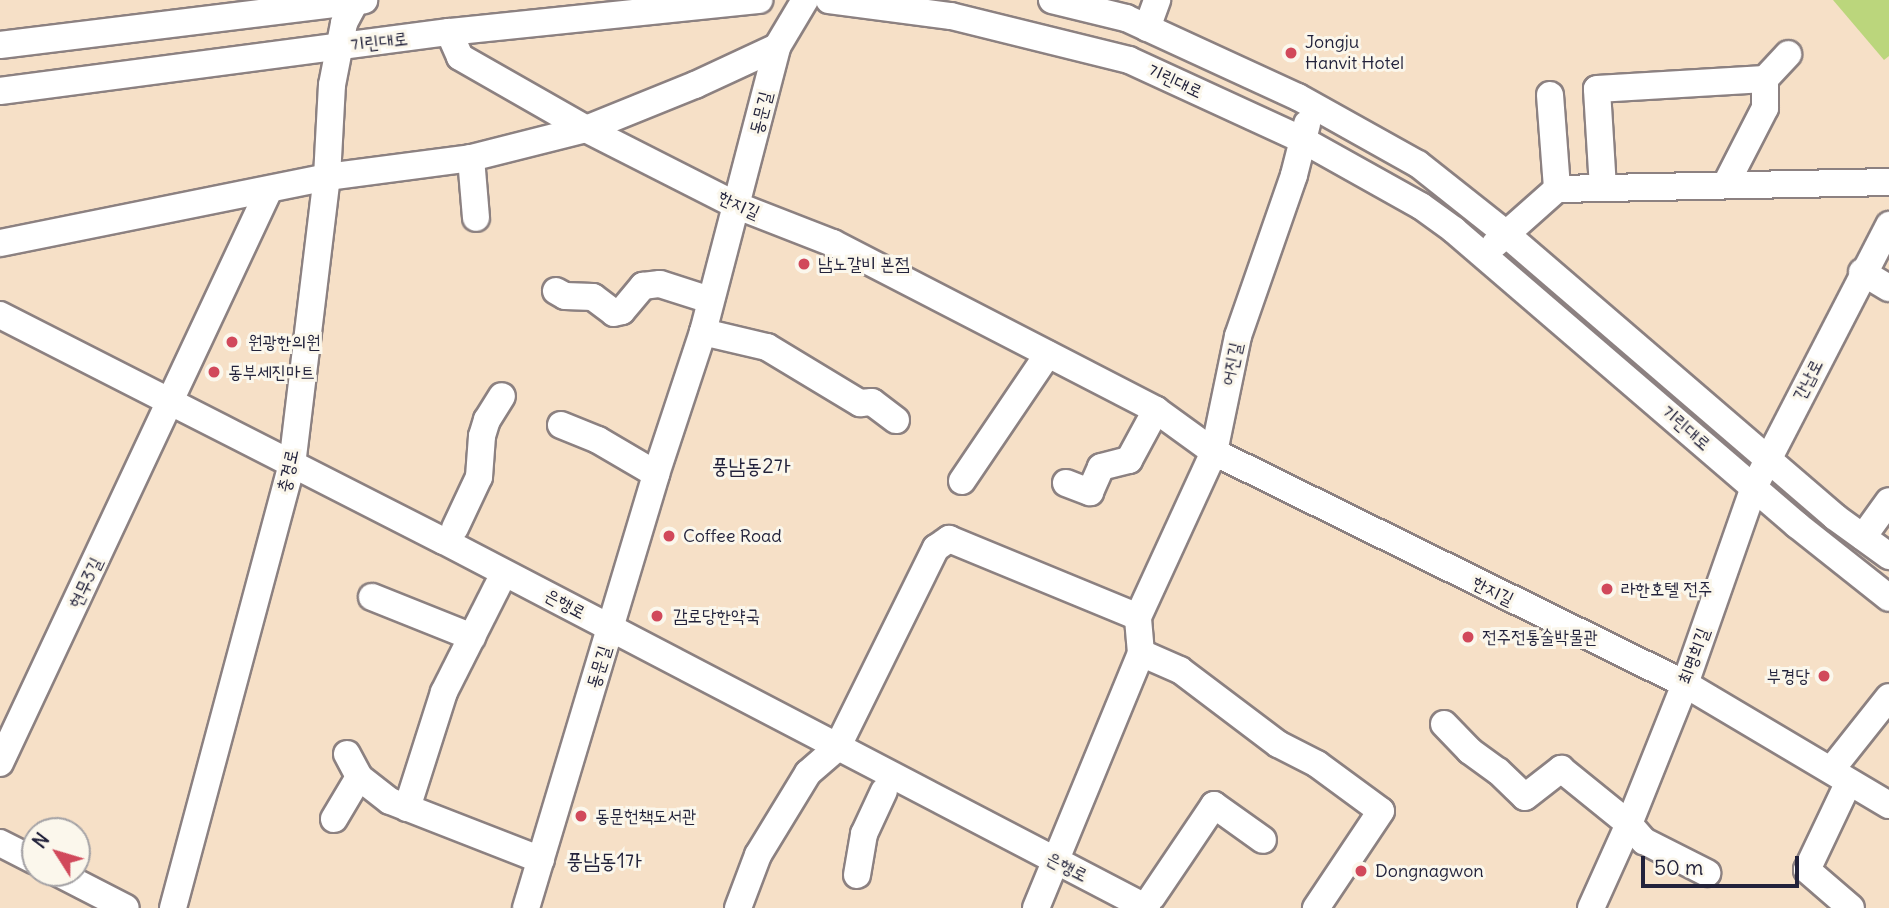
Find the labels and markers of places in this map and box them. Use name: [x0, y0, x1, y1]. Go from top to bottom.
place label: Jongju Hanvit Hotel: [1305, 32, 1404, 74]
marker: Jongju Hanvit Hotel: [1283, 45, 1299, 61]
place label: 남노갈비 본점: [818, 253, 909, 275]
marker: 남노갈비 본점: [796, 256, 812, 272]
place label: 원광한의원: [248, 331, 320, 353]
marker: 원광한의원: [222, 332, 242, 352]
place label: 동부세진마트: [228, 361, 315, 383]
marker: 동부세진마트: [206, 364, 222, 380]
place label: Coffee Road: [683, 525, 782, 547]
marker: Coffee Road: [661, 528, 677, 544]
place label: 라한호텔 전주: [1621, 578, 1712, 600]
marker: 라한호텔 전주: [1599, 581, 1615, 597]
place label: 감로당한약국: [673, 605, 760, 627]
marker: 감로당한약국: [647, 606, 667, 626]
place label: 전주전통술박물관: [1482, 626, 1598, 648]
marker: 전주전통술박물관: [1460, 629, 1476, 645]
place label: 부경당: [1767, 665, 1810, 687]
marker: 부경당: [1816, 668, 1832, 684]
place label: 동문헌책도서관: [595, 805, 696, 827]
marker: 동문헌책도서관: [573, 808, 589, 824]
place label: Dongnagwon: [1375, 860, 1484, 882]
marker: Dongnagwon: [1353, 863, 1369, 879]

